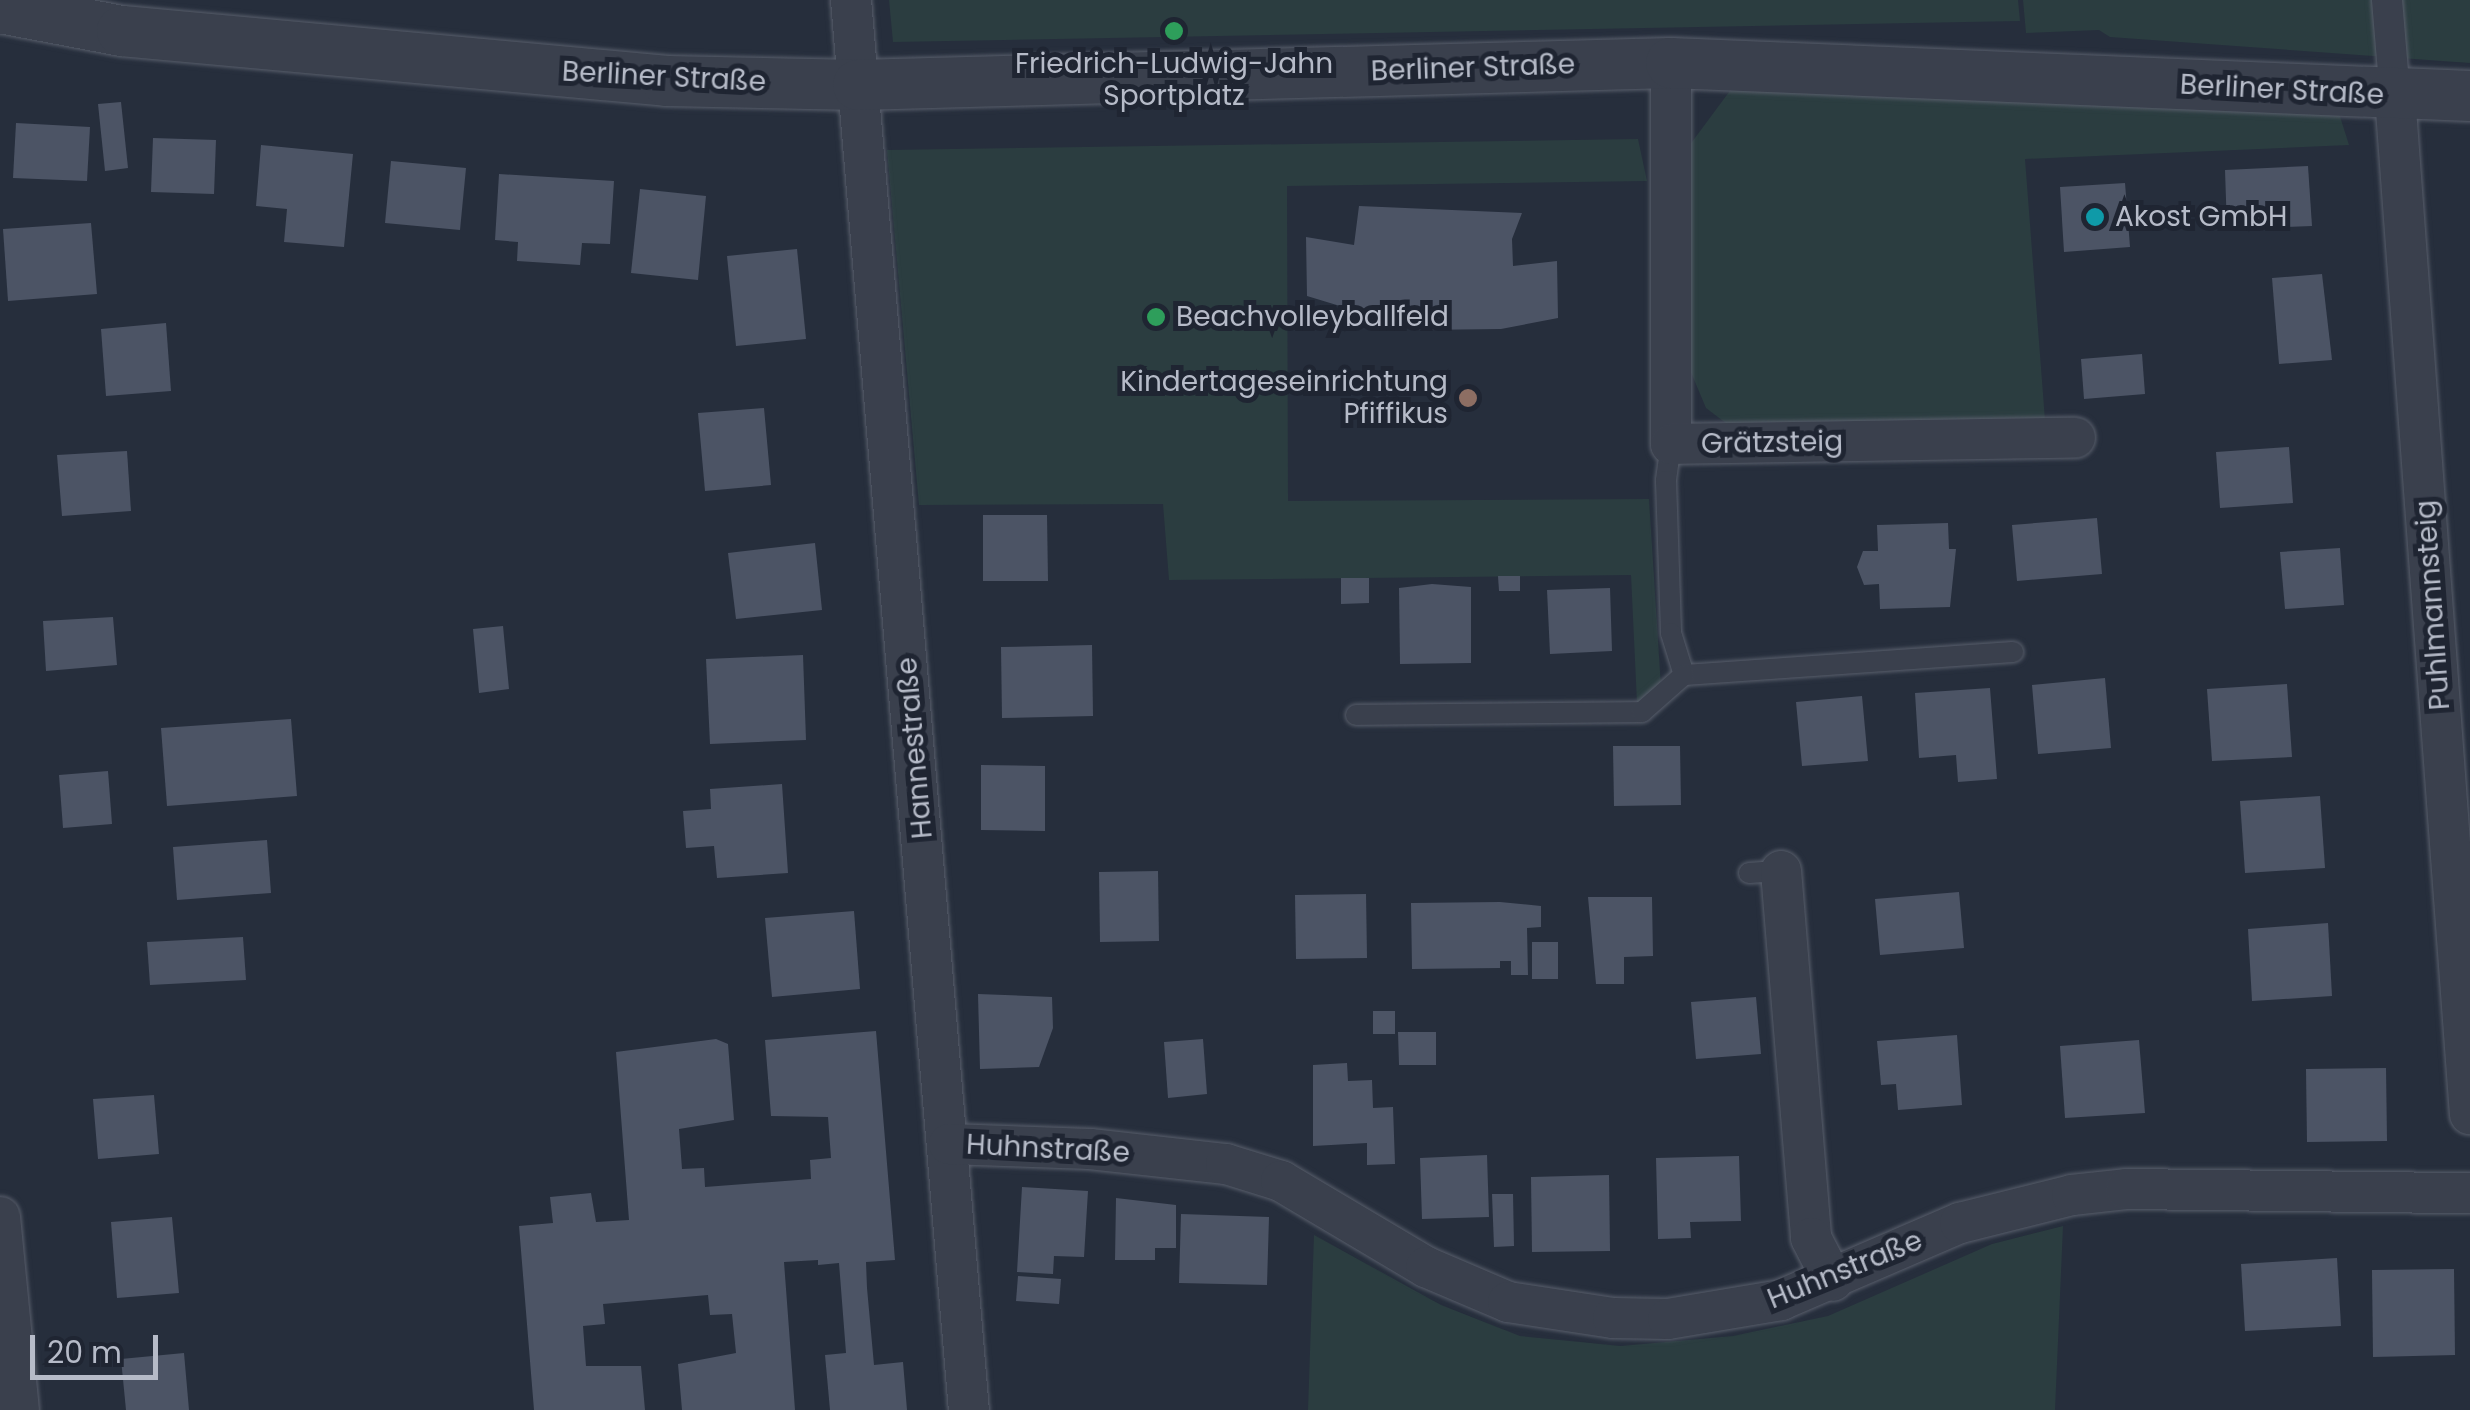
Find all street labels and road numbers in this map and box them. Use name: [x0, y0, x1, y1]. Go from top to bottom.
street label: Berliner Straße: [1370, 48, 1576, 88]
street label: Berliner Straße: [561, 55, 767, 99]
street label: Berliner Straße: [2179, 68, 2385, 112]
street label: Grätzsteig: [1701, 425, 1843, 461]
street label: Puhlmannsteig: [2409, 499, 2457, 711]
street label: Hannestraße: [890, 656, 940, 840]
street label: Huhnstraße: [965, 1128, 1131, 1170]
street label: Huhnstraße: [1763, 1224, 1927, 1316]

